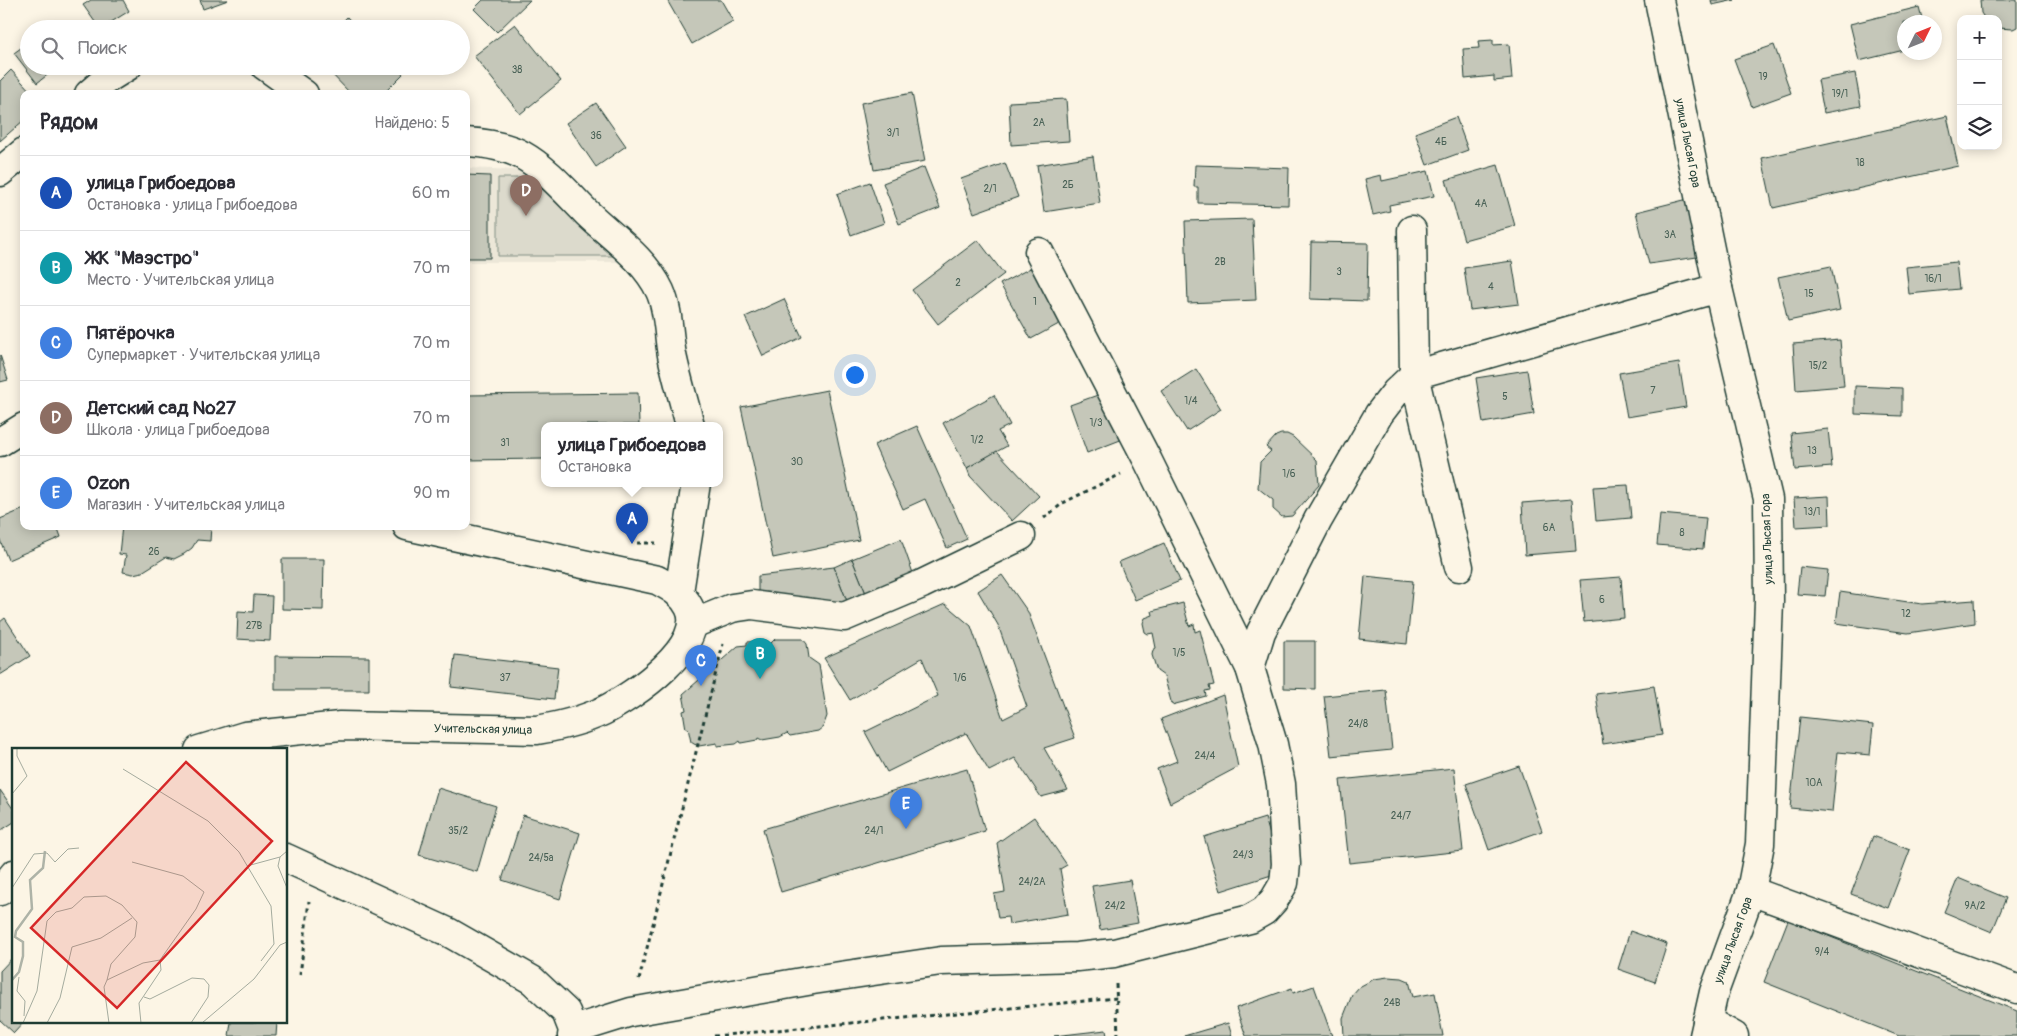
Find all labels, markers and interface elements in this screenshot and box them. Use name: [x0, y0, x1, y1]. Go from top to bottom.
north arrow: [1897, 15, 1942, 60]
map controls: [1957, 15, 2002, 150]
button: +: [1957, 15, 2002, 60]
search box: [20, 20, 470, 75]
icon: search: [38, 34, 66, 62]
text: Поиск: [78, 36, 128, 60]
button: −: [1957, 60, 2002, 105]
house number: 38: [512, 64, 522, 76]
house number: 19: [1758, 71, 1768, 83]
house number: 19/1: [1832, 88, 1848, 100]
street label: улица Лысая Гора: [1671, 96, 1704, 189]
button: layers: [1957, 105, 2002, 150]
text: Рядом: [40, 109, 98, 136]
text: Найдено: 5: [374, 113, 450, 133]
house number: 2А: [1033, 117, 1046, 129]
house number: 3/1: [886, 127, 900, 139]
house number: 36: [590, 130, 602, 142]
house number: 4Б: [1435, 136, 1447, 148]
house number: 18: [1856, 157, 1864, 169]
text: улица Грибоедова: [87, 171, 235, 195]
pin: D: [510, 175, 542, 216]
house number: 2Б: [1062, 179, 1074, 191]
text: A: [51, 183, 61, 203]
text: 60 m: [412, 183, 450, 203]
house number: 2/1: [983, 183, 997, 195]
text: Остановка · улица Грибоедова: [87, 195, 298, 215]
house number: 4А: [1475, 198, 1488, 210]
house number: 3А: [1664, 229, 1677, 241]
text: ЖК "Маэстро": [87, 246, 200, 270]
house number: 2В: [1214, 256, 1226, 268]
text: B: [51, 258, 61, 278]
text: 70 m: [413, 258, 450, 278]
house number: 3: [1336, 266, 1342, 278]
text: Место · Учительская улица: [87, 270, 274, 290]
house number: 16/1: [1924, 273, 1942, 285]
house number: 2: [955, 277, 961, 289]
house number: 4: [1488, 281, 1494, 293]
house number: 15: [1804, 288, 1814, 300]
house number: 1: [1033, 296, 1037, 308]
text: Пятёрочка: [87, 321, 175, 345]
text: C: [51, 333, 61, 353]
text: 70 m: [413, 333, 450, 353]
text: Супермаркет · Учительская улица: [87, 345, 320, 365]
house number: 15/2: [1809, 360, 1828, 372]
your location: [842, 362, 868, 388]
house number: 7: [1650, 385, 1656, 397]
house number: 5: [1502, 391, 1508, 403]
house number: 1/4: [1184, 395, 1198, 407]
text: Детский сад №27: [87, 396, 236, 420]
text: D: [51, 408, 61, 428]
text: 70 m: [413, 408, 450, 428]
house number: 1/3: [1089, 417, 1103, 429]
text: Школа · улица Грибоедова: [87, 420, 270, 440]
popup: [541, 422, 723, 487]
text: улица Грибоедова: [558, 433, 706, 457]
house number: 1/2: [970, 434, 984, 446]
house number: 31: [500, 437, 510, 449]
house number: 13: [1807, 445, 1817, 457]
house number: 30: [791, 456, 803, 468]
text: Остановка: [558, 457, 631, 477]
house number: 1/6: [1282, 468, 1296, 480]
text: Ozon: [87, 471, 130, 495]
text: E: [52, 483, 60, 503]
text: 90 m: [413, 483, 450, 503]
street label: улица Лысая Гора: [1758, 493, 1777, 586]
text: Магазин · Учительская улица: [87, 495, 285, 515]
pin: A: [616, 503, 648, 544]
house number: 13/1: [1804, 506, 1821, 518]
house number: 6А: [1543, 522, 1556, 534]
house number: 8: [1679, 527, 1685, 539]
house number: 26: [148, 546, 160, 558]
house number: 6: [1599, 594, 1605, 606]
house number: 12: [1901, 608, 1911, 620]
house number: 27В: [246, 620, 263, 632]
pin: B: [744, 638, 776, 679]
pin: C: [685, 645, 717, 686]
house number: 1/5: [1173, 647, 1185, 659]
house number: 37: [500, 672, 511, 684]
house number: 1/6: [953, 672, 967, 684]
house number: 24/8: [1348, 718, 1368, 730]
street label: Учительская улица: [434, 721, 533, 738]
inset map: [12, 748, 288, 1024]
house number: 24/4: [1195, 750, 1216, 762]
house number: 10А: [1805, 777, 1823, 789]
pin: E: [890, 788, 922, 829]
house number: 24/7: [1391, 810, 1412, 822]
house number: 35/2: [448, 825, 468, 837]
house number: 24/1: [865, 825, 884, 837]
house number: 24/3: [1233, 849, 1254, 861]
house number: 24/5а: [528, 852, 554, 864]
house number: 24/2А: [1018, 876, 1046, 888]
street label: улица Лысая Гора: [1711, 895, 1756, 986]
house number: 24/2: [1105, 900, 1126, 912]
house number: 9А/2: [1965, 900, 1986, 912]
house number: 9/4: [1815, 946, 1829, 958]
house number: 24В: [1383, 997, 1401, 1009]

